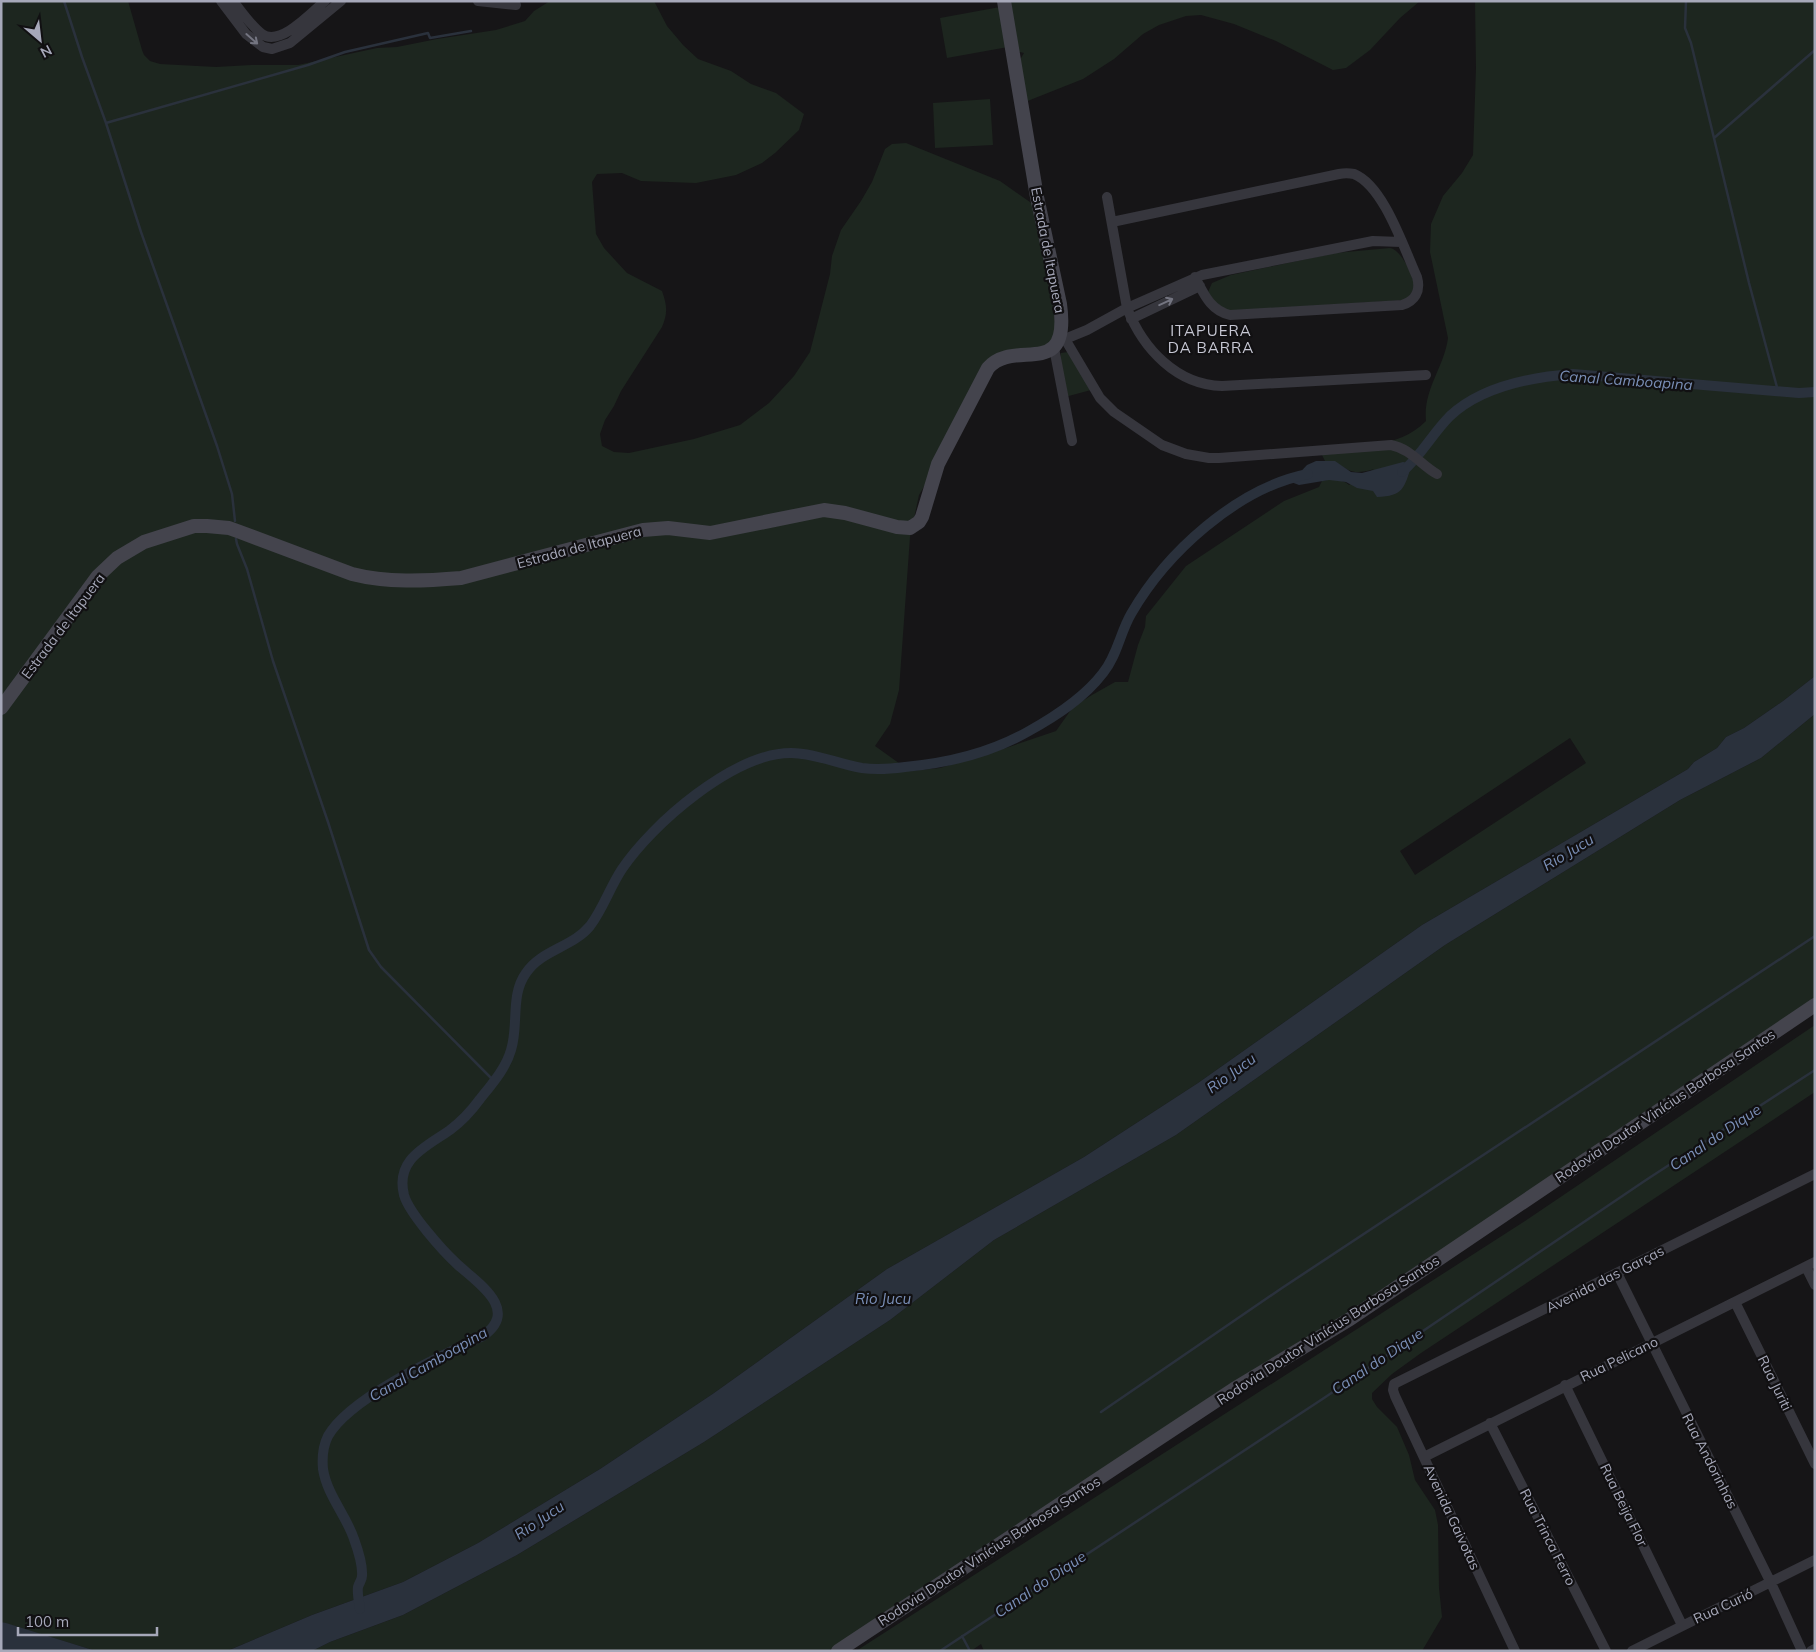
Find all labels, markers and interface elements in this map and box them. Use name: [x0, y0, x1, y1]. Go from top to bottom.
north arrow: [15, 15, 65, 65]
one-way arrow: [245, 33, 258, 44]
text: N: [37, 41, 55, 62]
street label: Estrada de Itapuera: [1027, 186, 1069, 314]
one-way arrow: [1158, 297, 1173, 307]
district label: ITAPUERA DA BARRA: [1168, 321, 1254, 357]
water label: Canal Camboapina: [1559, 366, 1693, 394]
street label: Estrada de Itapuera: [515, 522, 643, 572]
street label: Estrada de Itapuera: [17, 570, 109, 682]
water label: Rio Jucu: [1539, 829, 1597, 875]
street label: Rodovia Doutor Vinícius Barbosa Santos: [1551, 1025, 1779, 1187]
water label: Rio Jucu: [1203, 1049, 1260, 1097]
water label: Canal do Dique: [1666, 1099, 1764, 1175]
street label: Avenida das Garças: [1543, 1241, 1667, 1317]
street label: Rodovia Doutor Vinícius Barbosa Santos: [1213, 1251, 1443, 1409]
water label: Rio Jucu: [855, 1289, 911, 1308]
water label: Canal Camboapina: [365, 1322, 491, 1406]
water label: Canal do Dique: [1328, 1323, 1426, 1399]
street label: Rua Pelicano: [1577, 1332, 1661, 1386]
street label: Rua Juriti: [1754, 1352, 1796, 1414]
street label: Rua Andorinhas: [1678, 1410, 1742, 1512]
street label: Avenida Gaivotas: [1420, 1461, 1484, 1573]
street label: Rua Beija Flor: [1596, 1461, 1652, 1550]
street label: Rodovia Doutor Vinícius Barbosa Santos: [874, 1472, 1104, 1630]
street label: Rua Trinca Ferro: [1516, 1486, 1580, 1588]
water label: Rio Jucu: [510, 1496, 568, 1544]
water label: Canal do Dique: [991, 1546, 1089, 1622]
street label: Rua Curió: [1690, 1584, 1756, 1628]
scale bar: [18, 1604, 156, 1636]
text: 100 m: [25, 1612, 69, 1631]

